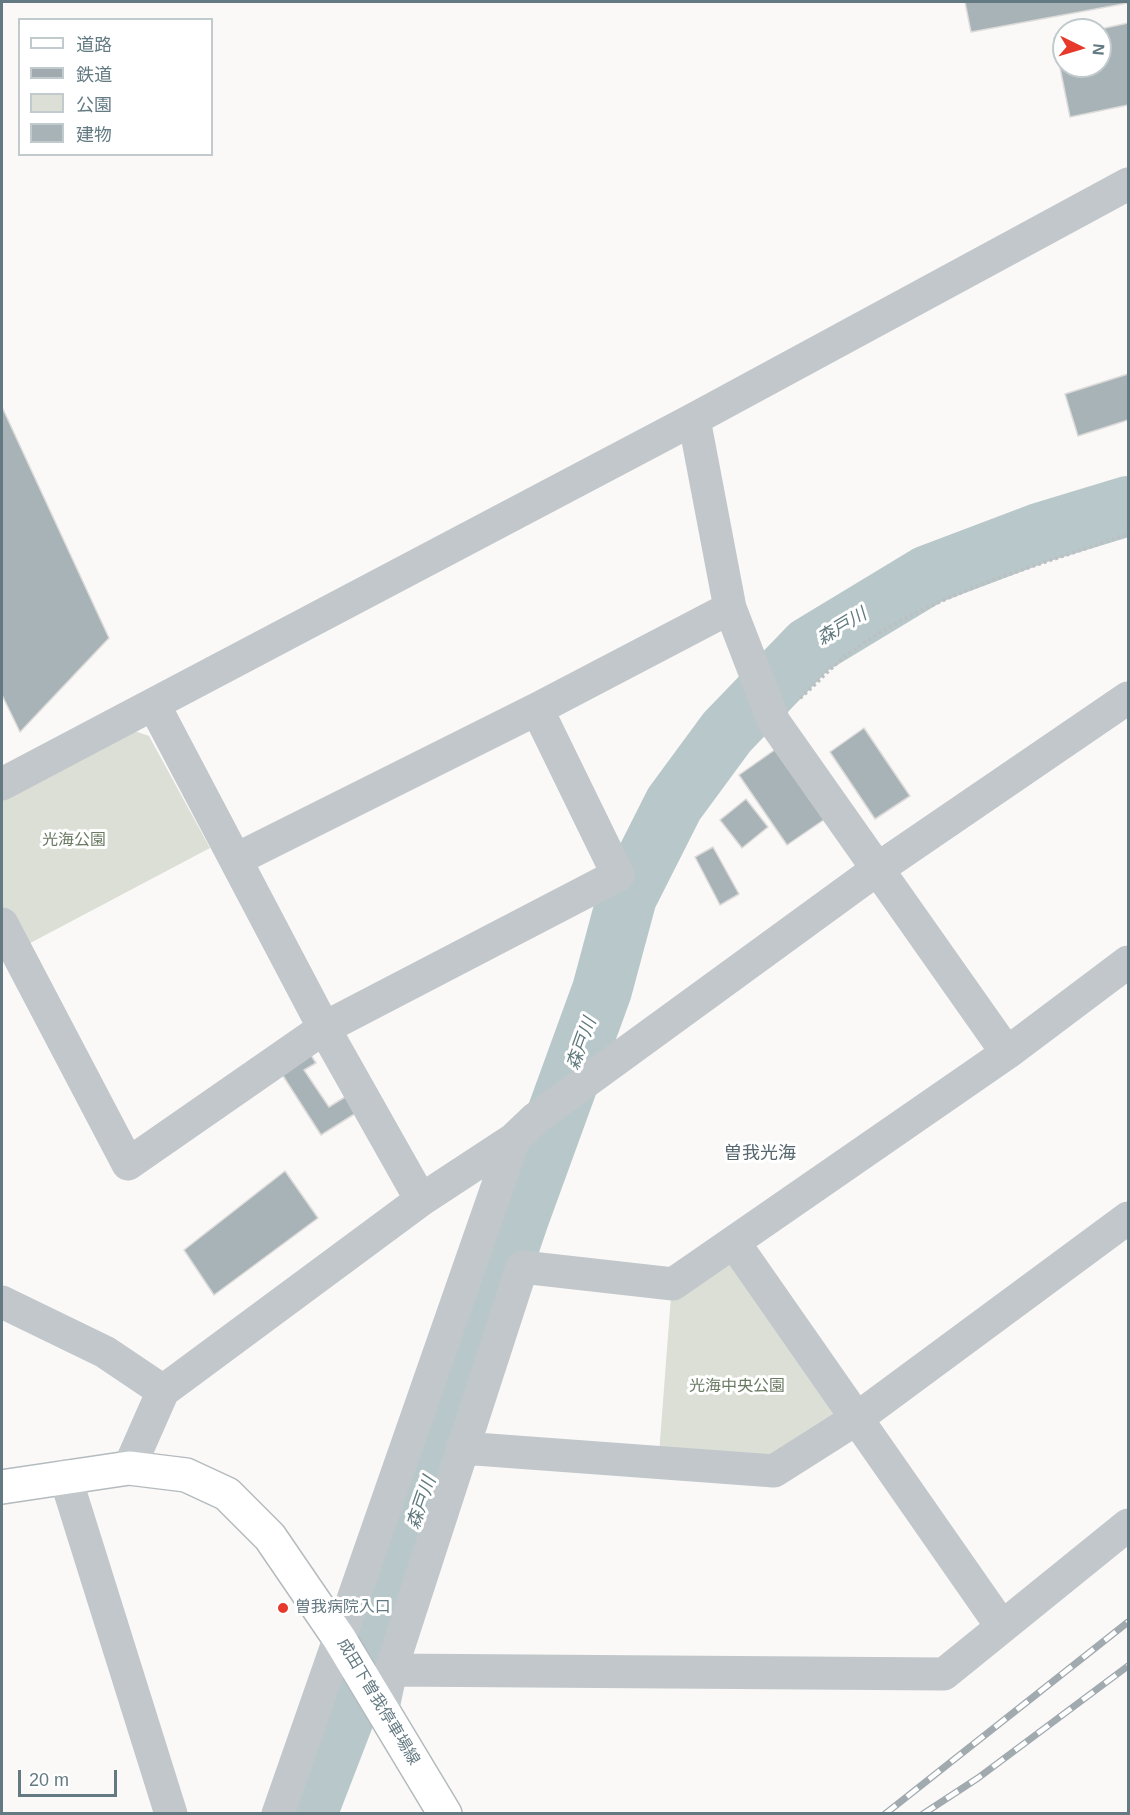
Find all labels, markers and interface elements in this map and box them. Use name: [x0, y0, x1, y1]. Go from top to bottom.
legend: [18, 18, 213, 156]
north arrow: [1052, 18, 1112, 78]
text: 道路: [76, 35, 112, 55]
text: N: [1089, 43, 1107, 56]
text: 鉄道: [76, 65, 112, 85]
text: 公園: [76, 95, 112, 115]
text: 建物: [76, 125, 112, 145]
water label: 森戸川: [813, 604, 871, 650]
park label: 光海公園: [42, 831, 106, 851]
water label: 森戸川: [563, 1015, 601, 1073]
district label: 曽我光海: [724, 1143, 796, 1165]
park label: 光海中央公園: [689, 1377, 785, 1397]
water label: 森戸川: [403, 1474, 441, 1532]
place label: 曽我病院入口: [295, 1598, 391, 1618]
marker: 曽我病院入口: [276, 1601, 290, 1615]
street label: 成田下曽我停車場線: [333, 1635, 423, 1769]
scale bar: [21, 1758, 120, 1796]
text: 20 m: [29, 1770, 69, 1790]

